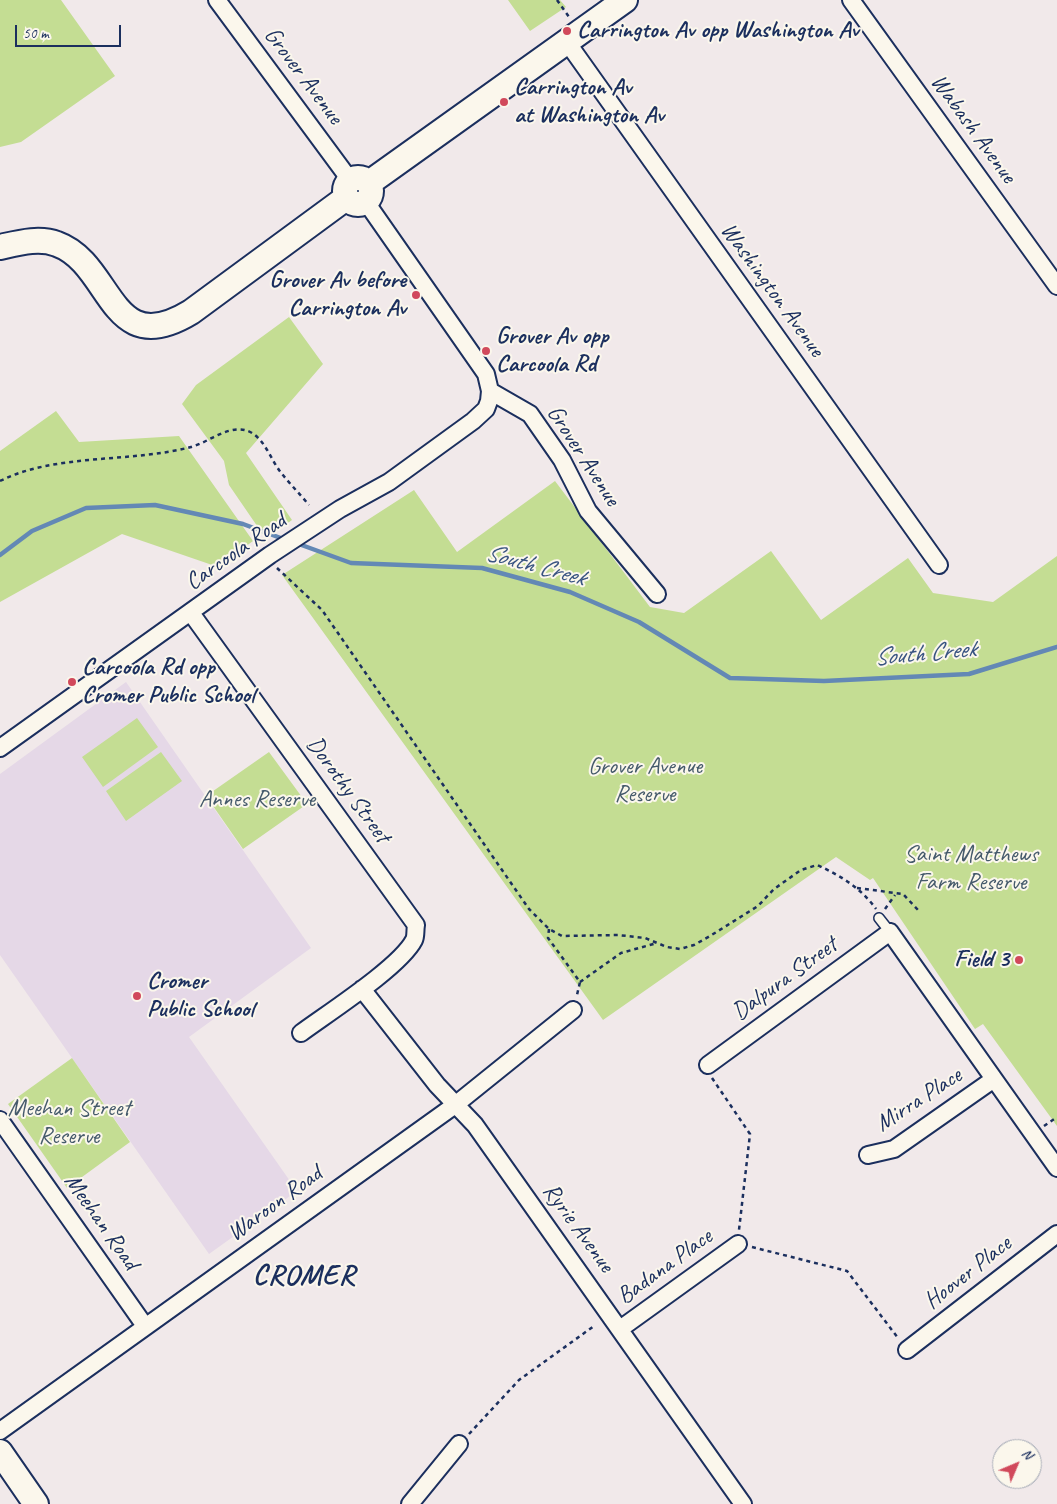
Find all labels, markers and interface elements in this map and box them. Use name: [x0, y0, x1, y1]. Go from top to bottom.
scale bar: [18, 15, 124, 47]
place label: Carrington Av opp Washington Av: [577, 17, 858, 45]
street label: Grover Avenue: [257, 22, 349, 130]
text: 50 m: [23, 24, 49, 43]
marker: Carrington Av opp Washington Av: [561, 25, 573, 37]
street label: Wabash Avenue: [924, 69, 1022, 189]
place label: Carrington Av at Washington Av: [514, 74, 664, 130]
marker: Carrington Av at Washington Av: [498, 96, 510, 108]
street label: Washington Avenue: [714, 217, 830, 363]
place label: Grover Av before Carrington Av: [269, 267, 406, 323]
marker: Grover Av before Carrington Av: [410, 289, 422, 301]
place label: Grover Av opp Carcoola Rd: [496, 323, 608, 379]
marker: Grover Av opp Carcoola Rd: [480, 345, 492, 357]
street label: Grover Avenue: [540, 400, 626, 512]
street label: Carcoola Road: [180, 507, 292, 597]
water label: South Creek: [482, 538, 588, 594]
water label: South Creek: [873, 635, 977, 673]
place label: Carcoola Rd opp Cromer Public School: [82, 654, 255, 710]
marker: Carcoola Rd opp Cromer Public School: [66, 676, 78, 688]
street label: Dorothy Street: [300, 731, 396, 849]
park label: Grover Avenue Reserve: [588, 753, 702, 809]
park label: Annes Reserve: [199, 786, 315, 814]
park label: Saint Matthews Farm Reserve: [904, 841, 1038, 897]
street label: Dalpura Street: [727, 931, 843, 1027]
place label: Field 3: [954, 946, 1009, 974]
marker: Field 3: [1013, 954, 1025, 966]
place label: Cromer Public School: [147, 968, 254, 1024]
marker: Cromer Public School: [131, 990, 143, 1002]
street label: Mirra Place: [871, 1062, 967, 1138]
park label: Meehan Street Reserve: [8, 1095, 130, 1151]
street label: Waroon Road: [222, 1160, 328, 1248]
street label: Meehan Road: [57, 1168, 145, 1276]
street label: Ryrie Avenue: [536, 1178, 620, 1278]
street label: Badana Place: [612, 1223, 718, 1311]
street label: Hoover Place: [919, 1230, 1017, 1316]
district label: CROMER: [253, 1259, 355, 1293]
north arrow: [992, 1439, 1042, 1489]
text: N: [1018, 1445, 1036, 1463]

